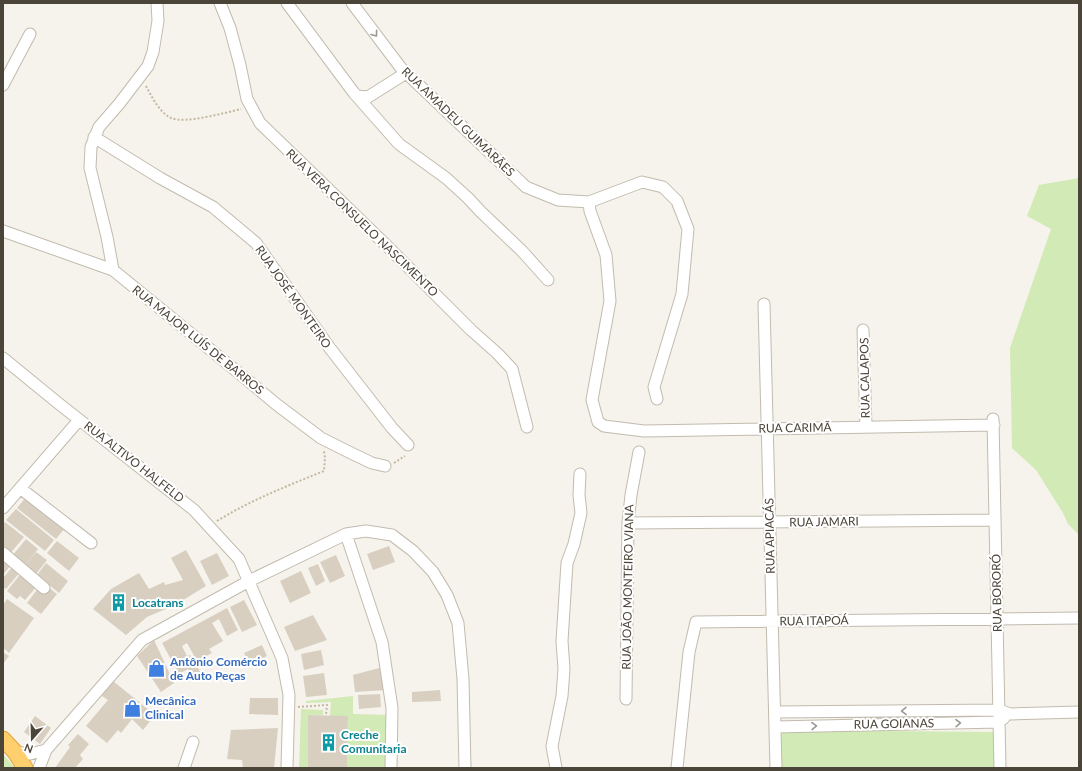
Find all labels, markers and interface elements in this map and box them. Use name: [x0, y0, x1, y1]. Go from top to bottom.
one-way arrow: [370, 30, 377, 37]
street label: RUA AMADEU GUIMARÃES: [399, 64, 518, 180]
street label: RUA VERA CONSUELO NASCIMENTO: [283, 146, 442, 300]
street label: RUA JOSÉ MONTEIRO: [252, 242, 335, 351]
street label: RUA MAJOR LUÍS DE BARROS: [129, 282, 267, 397]
street label: RUA CALAPOS: [856, 338, 873, 418]
street label: RUA ALTIVO HALFELD: [81, 418, 187, 505]
street label: RUA CARIMÃ: [758, 419, 833, 436]
street label: RUA APIACÁS: [761, 498, 778, 574]
street label: RUA JOÃO MONTEIRO VIANA: [619, 503, 636, 670]
street label: RUA JAMARI: [789, 513, 859, 530]
street label: RUA BORORÓ: [988, 553, 1005, 632]
building icon: Locatrans: [109, 593, 129, 613]
place label: Locatrans: [132, 595, 184, 610]
street label: RUA ITAPOÁ: [779, 612, 850, 629]
place label: Antônio Comércio de Auto Peças: [169, 654, 267, 683]
shop icon: Antônio Comércio de Auto Peças: [147, 659, 167, 679]
place label: Mecânica Clinical: [145, 693, 196, 722]
shop icon: Mecânica Clinical: [122, 698, 142, 718]
one-way arrow: [901, 707, 907, 715]
street label: RUA GOIANAS: [854, 715, 934, 732]
north arrow: [12, 719, 52, 759]
one-way arrow: [955, 719, 961, 727]
one-way arrow: [811, 722, 817, 730]
place label: Creche Comunitaria: [341, 727, 407, 756]
building icon: Creche Comunitaria: [318, 732, 338, 752]
text: N: [22, 741, 35, 756]

